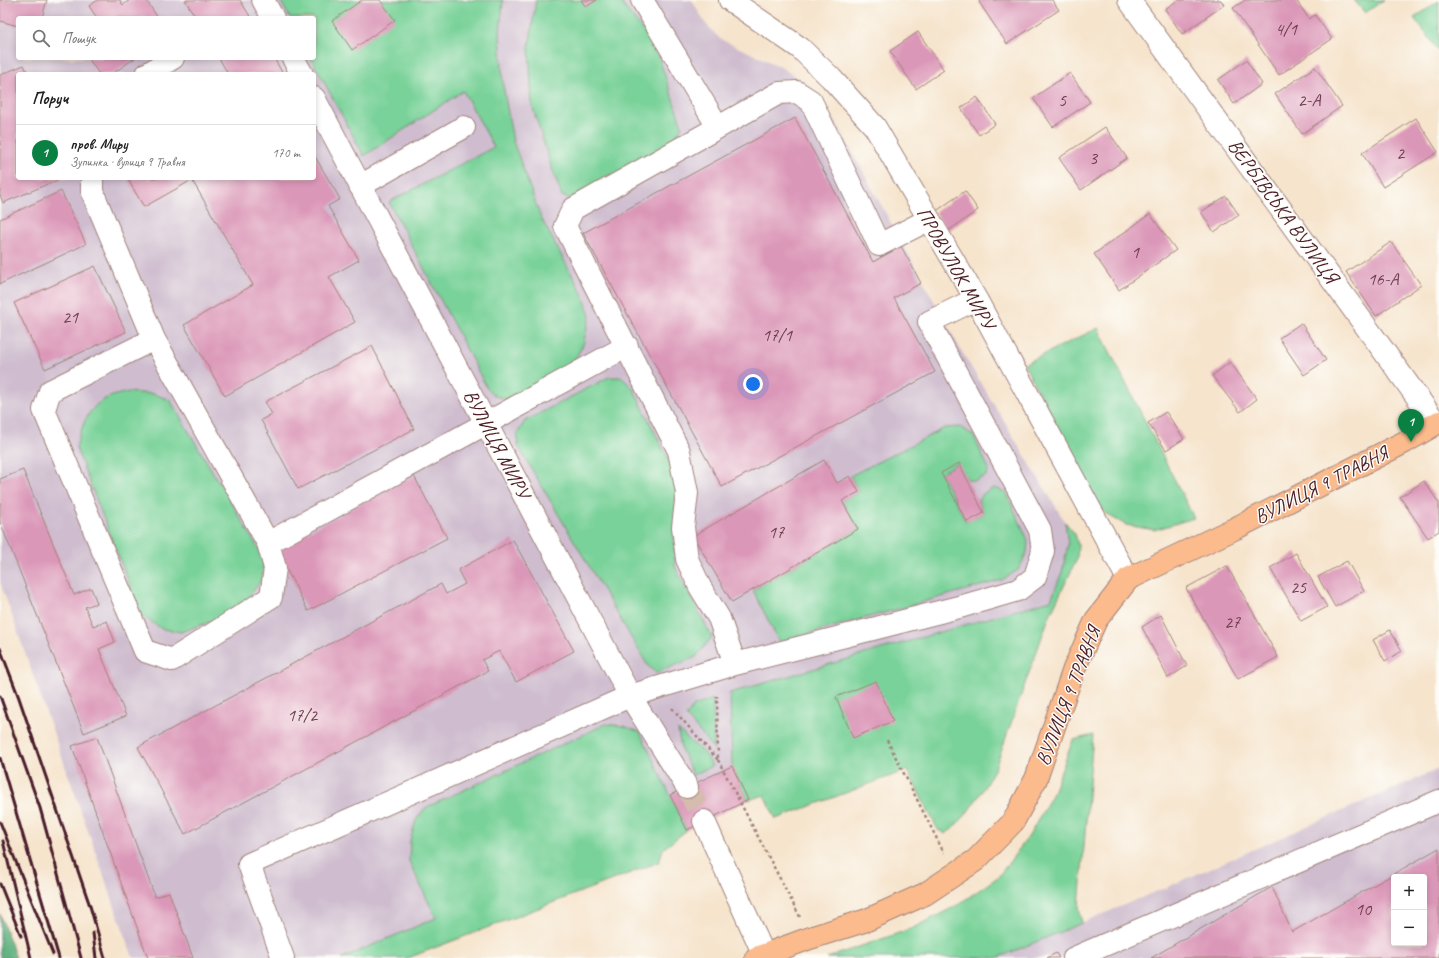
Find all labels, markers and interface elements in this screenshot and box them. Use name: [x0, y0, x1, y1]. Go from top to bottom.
search box: [16, 16, 316, 60]
house number: 4/1: [1275, 18, 1298, 40]
icon: search: [30, 27, 52, 49]
text: Пошук: [62, 29, 95, 48]
text: Поруч: [32, 88, 68, 109]
house number: 5: [1058, 89, 1067, 111]
house number: 2-А: [1297, 89, 1321, 111]
street label: ВЕРБІВСЬКА ВУЛИЦЯ: [1222, 134, 1345, 290]
text: пров. Миру: [70, 135, 128, 154]
house number: 2: [1396, 142, 1406, 164]
text: 1: [42, 145, 48, 161]
text: 170 m: [272, 145, 300, 161]
house number: 3: [1089, 147, 1099, 169]
text: Зупинка · вулиця 9 Травня: [70, 154, 184, 170]
street label: ПРОВУЛОК МИРУ: [911, 203, 1002, 336]
house number: 1: [1131, 241, 1140, 263]
house number: 16-А: [1367, 268, 1400, 290]
house number: 21: [62, 306, 79, 328]
house number: 17/1: [762, 324, 793, 346]
your location: [743, 374, 763, 394]
street label: ВУЛИЦЯ МИРУ: [458, 385, 537, 505]
pin: 1: [1398, 409, 1424, 442]
street label: ВУЛИЦЯ 9 ТРАВНЯ: [1250, 439, 1394, 529]
house number: 17: [768, 521, 785, 543]
house number: 25: [1290, 576, 1307, 598]
house number: 27: [1224, 611, 1241, 633]
street label: ВУЛИЦЯ 9 ТРАВНЯ: [1030, 621, 1107, 769]
house number: 17/2: [287, 704, 319, 726]
map controls: [1391, 874, 1427, 946]
button: +: [1391, 874, 1427, 910]
house number: 10: [1355, 898, 1373, 920]
button: −: [1391, 910, 1427, 946]

